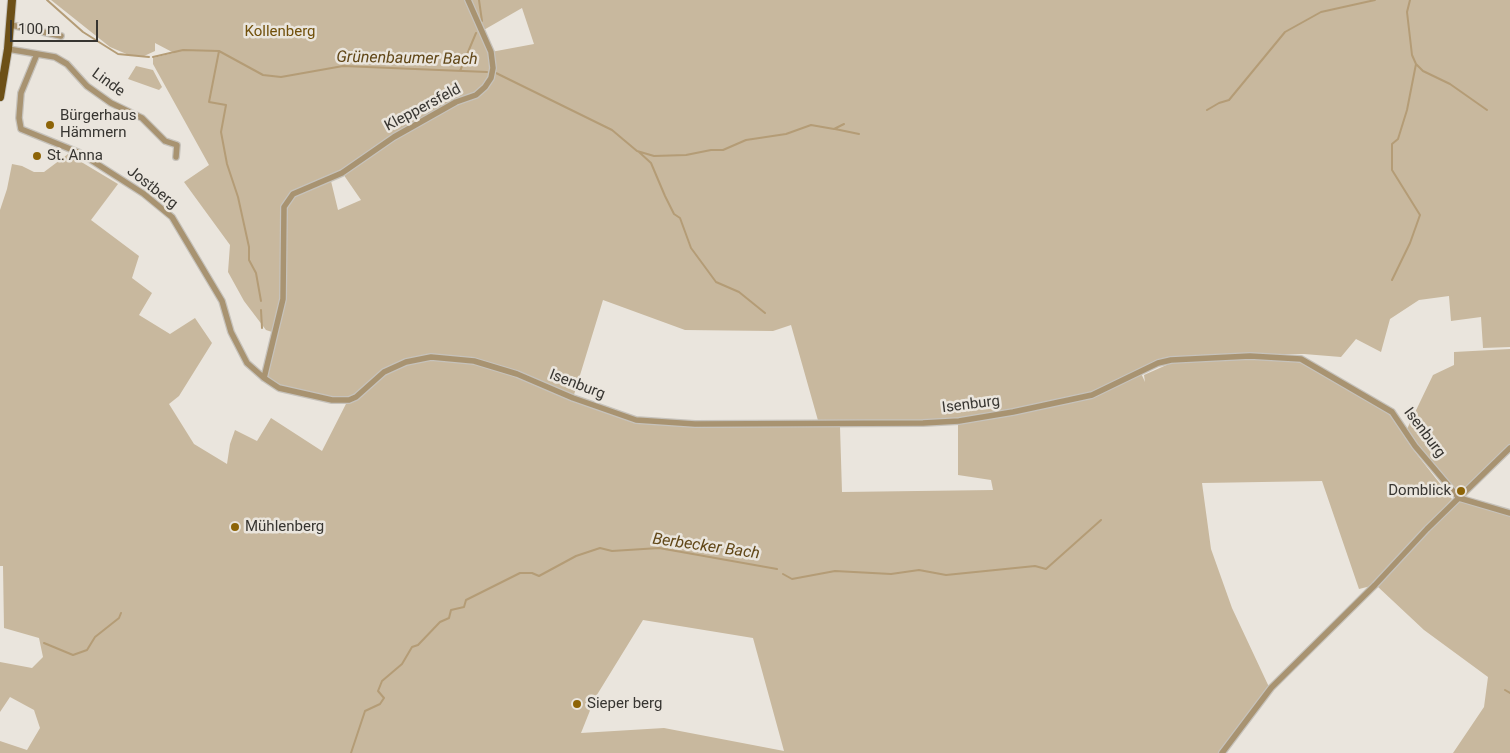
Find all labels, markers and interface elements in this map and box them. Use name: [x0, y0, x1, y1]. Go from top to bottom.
scale bar: [12, 10, 100, 42]
text: 100 m: [18, 20, 60, 38]
park label: Kollenberg: [244, 23, 316, 41]
water label: Grünenbaumer Bach: [336, 48, 478, 70]
street label: Linde: [88, 65, 128, 101]
street label: Kleppersfeld: [382, 80, 464, 136]
place label: Bürgerhaus Hämmern: [60, 107, 136, 142]
marker: Bürgerhaus Hämmern: [44, 119, 56, 131]
place label: St. Anna: [47, 147, 103, 165]
marker: St. Anna: [31, 150, 43, 162]
street label: Jostberg: [123, 163, 181, 213]
street label: Isenburg: [547, 366, 607, 404]
street label: Isenburg: [941, 393, 1001, 417]
street label: Isenburg: [1399, 404, 1449, 462]
place label: Domblick: [1388, 482, 1451, 500]
marker: Domblick: [1455, 485, 1467, 497]
place label: Mühlenberg: [245, 518, 324, 536]
marker: Mühlenberg: [229, 521, 241, 533]
water label: Berbecker Bach: [651, 530, 761, 564]
place label: Sieper berg: [587, 695, 662, 713]
marker: Sieper berg: [571, 698, 583, 710]

